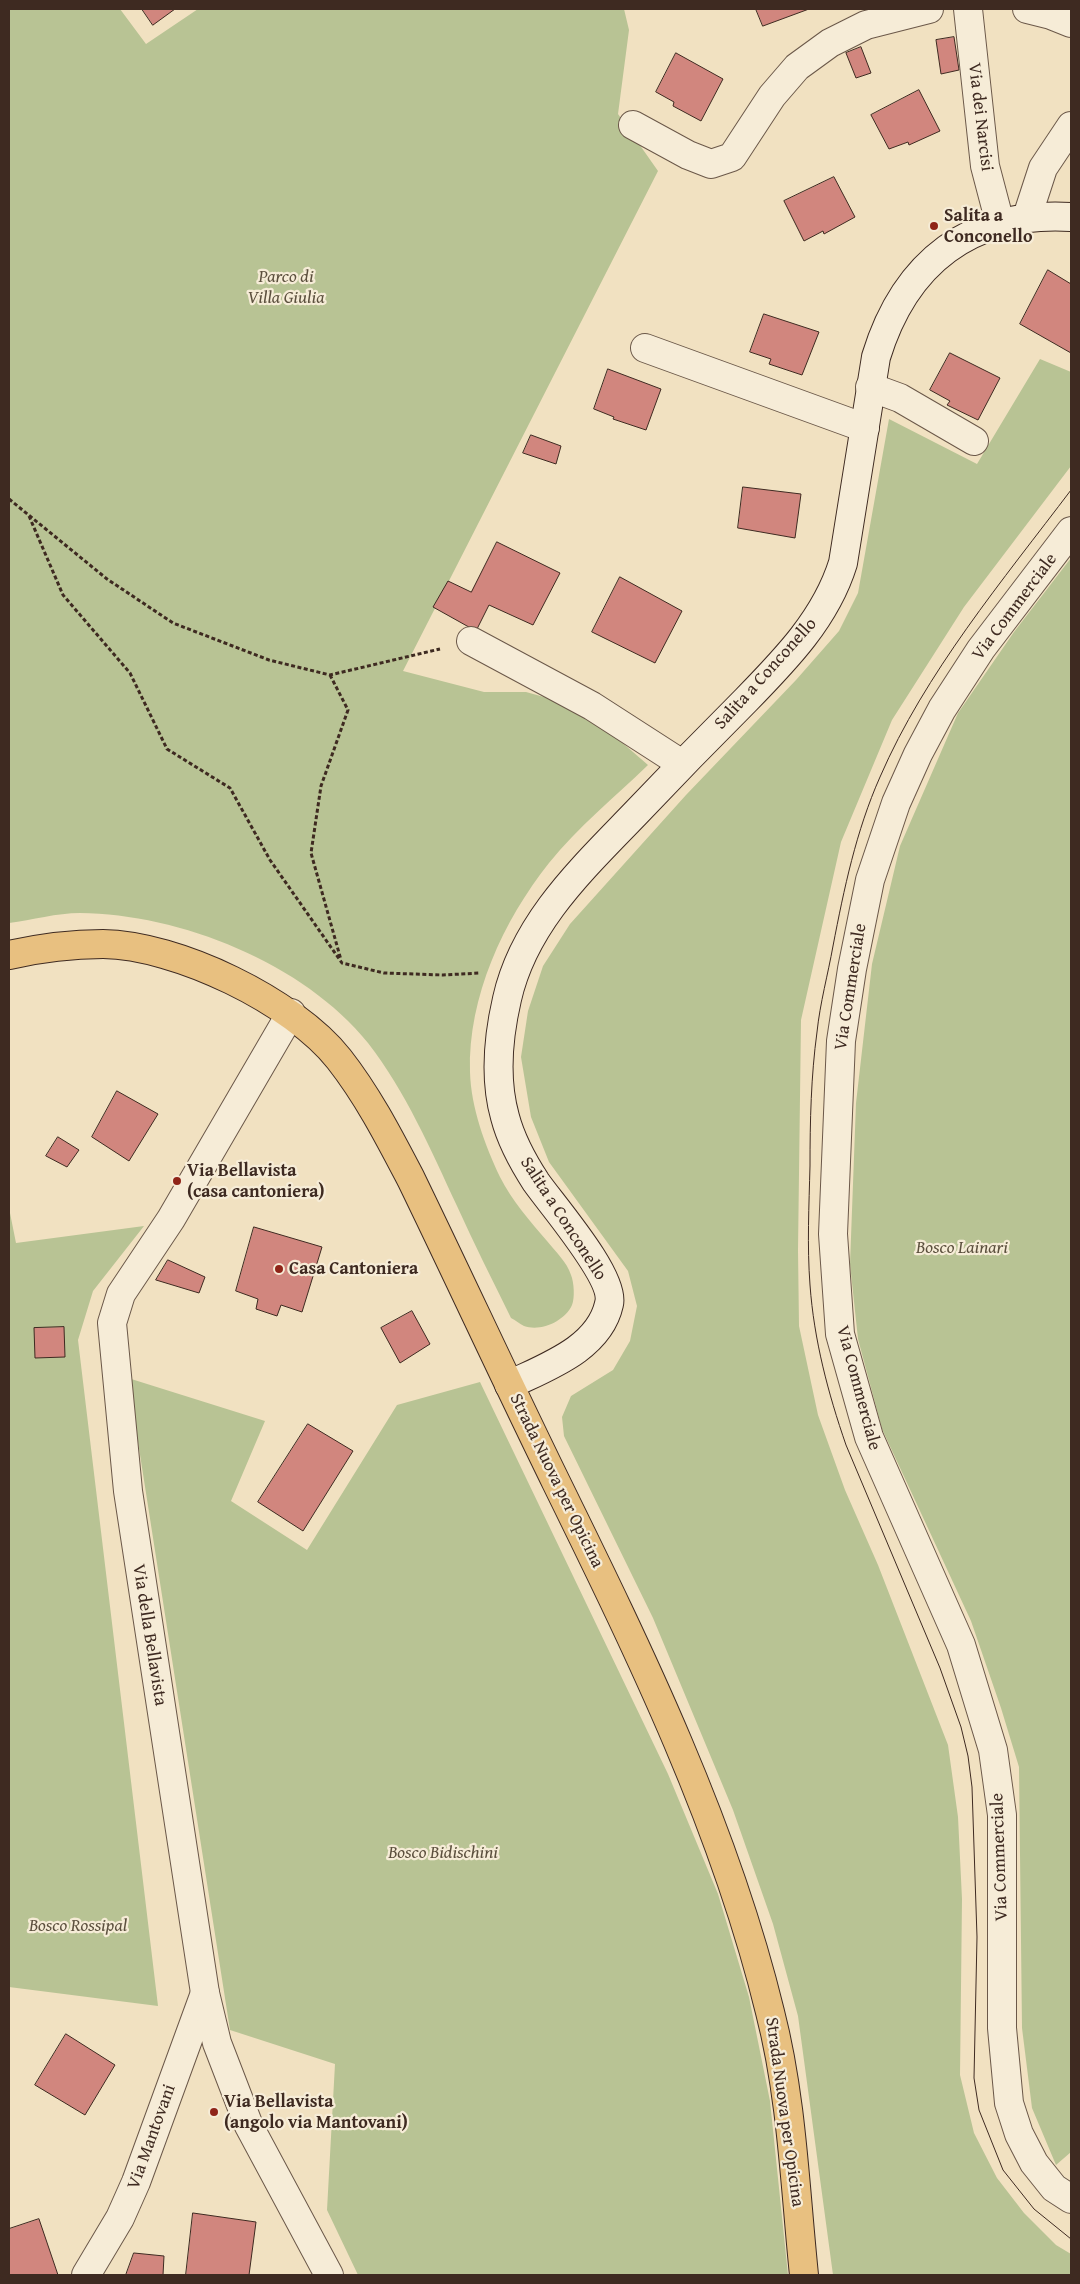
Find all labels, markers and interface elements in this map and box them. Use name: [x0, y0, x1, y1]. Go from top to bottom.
street label: Via dei Narcisi: [963, 62, 997, 172]
place label: Salita a Conconello: [944, 205, 1032, 248]
marker: Salita a Conconello: [928, 220, 940, 232]
park label: Parco di Villa Giulia: [248, 266, 324, 308]
street label: Via Commerciale: [968, 549, 1062, 665]
street label: Salita a Conconello: [710, 614, 822, 734]
street label: Via Commerciale: [830, 922, 872, 1052]
street label: Salita a Conconello: [515, 1153, 611, 1285]
place label: Via Bellavista (casa cantoniera): [187, 1160, 325, 1202]
marker: Via Bellavista (casa cantoniera): [171, 1175, 183, 1187]
park label: Bosco Lainari: [916, 1237, 1008, 1259]
place label: Casa Cantoniera: [289, 1258, 418, 1280]
marker: Casa Cantoniera: [273, 1263, 285, 1275]
street label: Via Commerciale: [831, 1323, 885, 1453]
street label: Strada Nuova per Opicina: [504, 1390, 608, 1572]
street label: Via della Bellavista: [127, 1563, 171, 1707]
street label: Via Commerciale: [987, 1793, 1013, 1921]
park label: Bosco Bidischini: [388, 1842, 498, 1864]
park label: Bosco Rossipal: [29, 1915, 127, 1937]
street label: Strada Nuova per Opicina: [760, 2016, 808, 2208]
street label: Via Mantovani: [123, 2082, 181, 2192]
place label: Via Bellavista (angolo via Mantovani): [224, 2091, 408, 2134]
marker: Via Bellavista (angolo via Mantovani): [208, 2106, 220, 2118]

